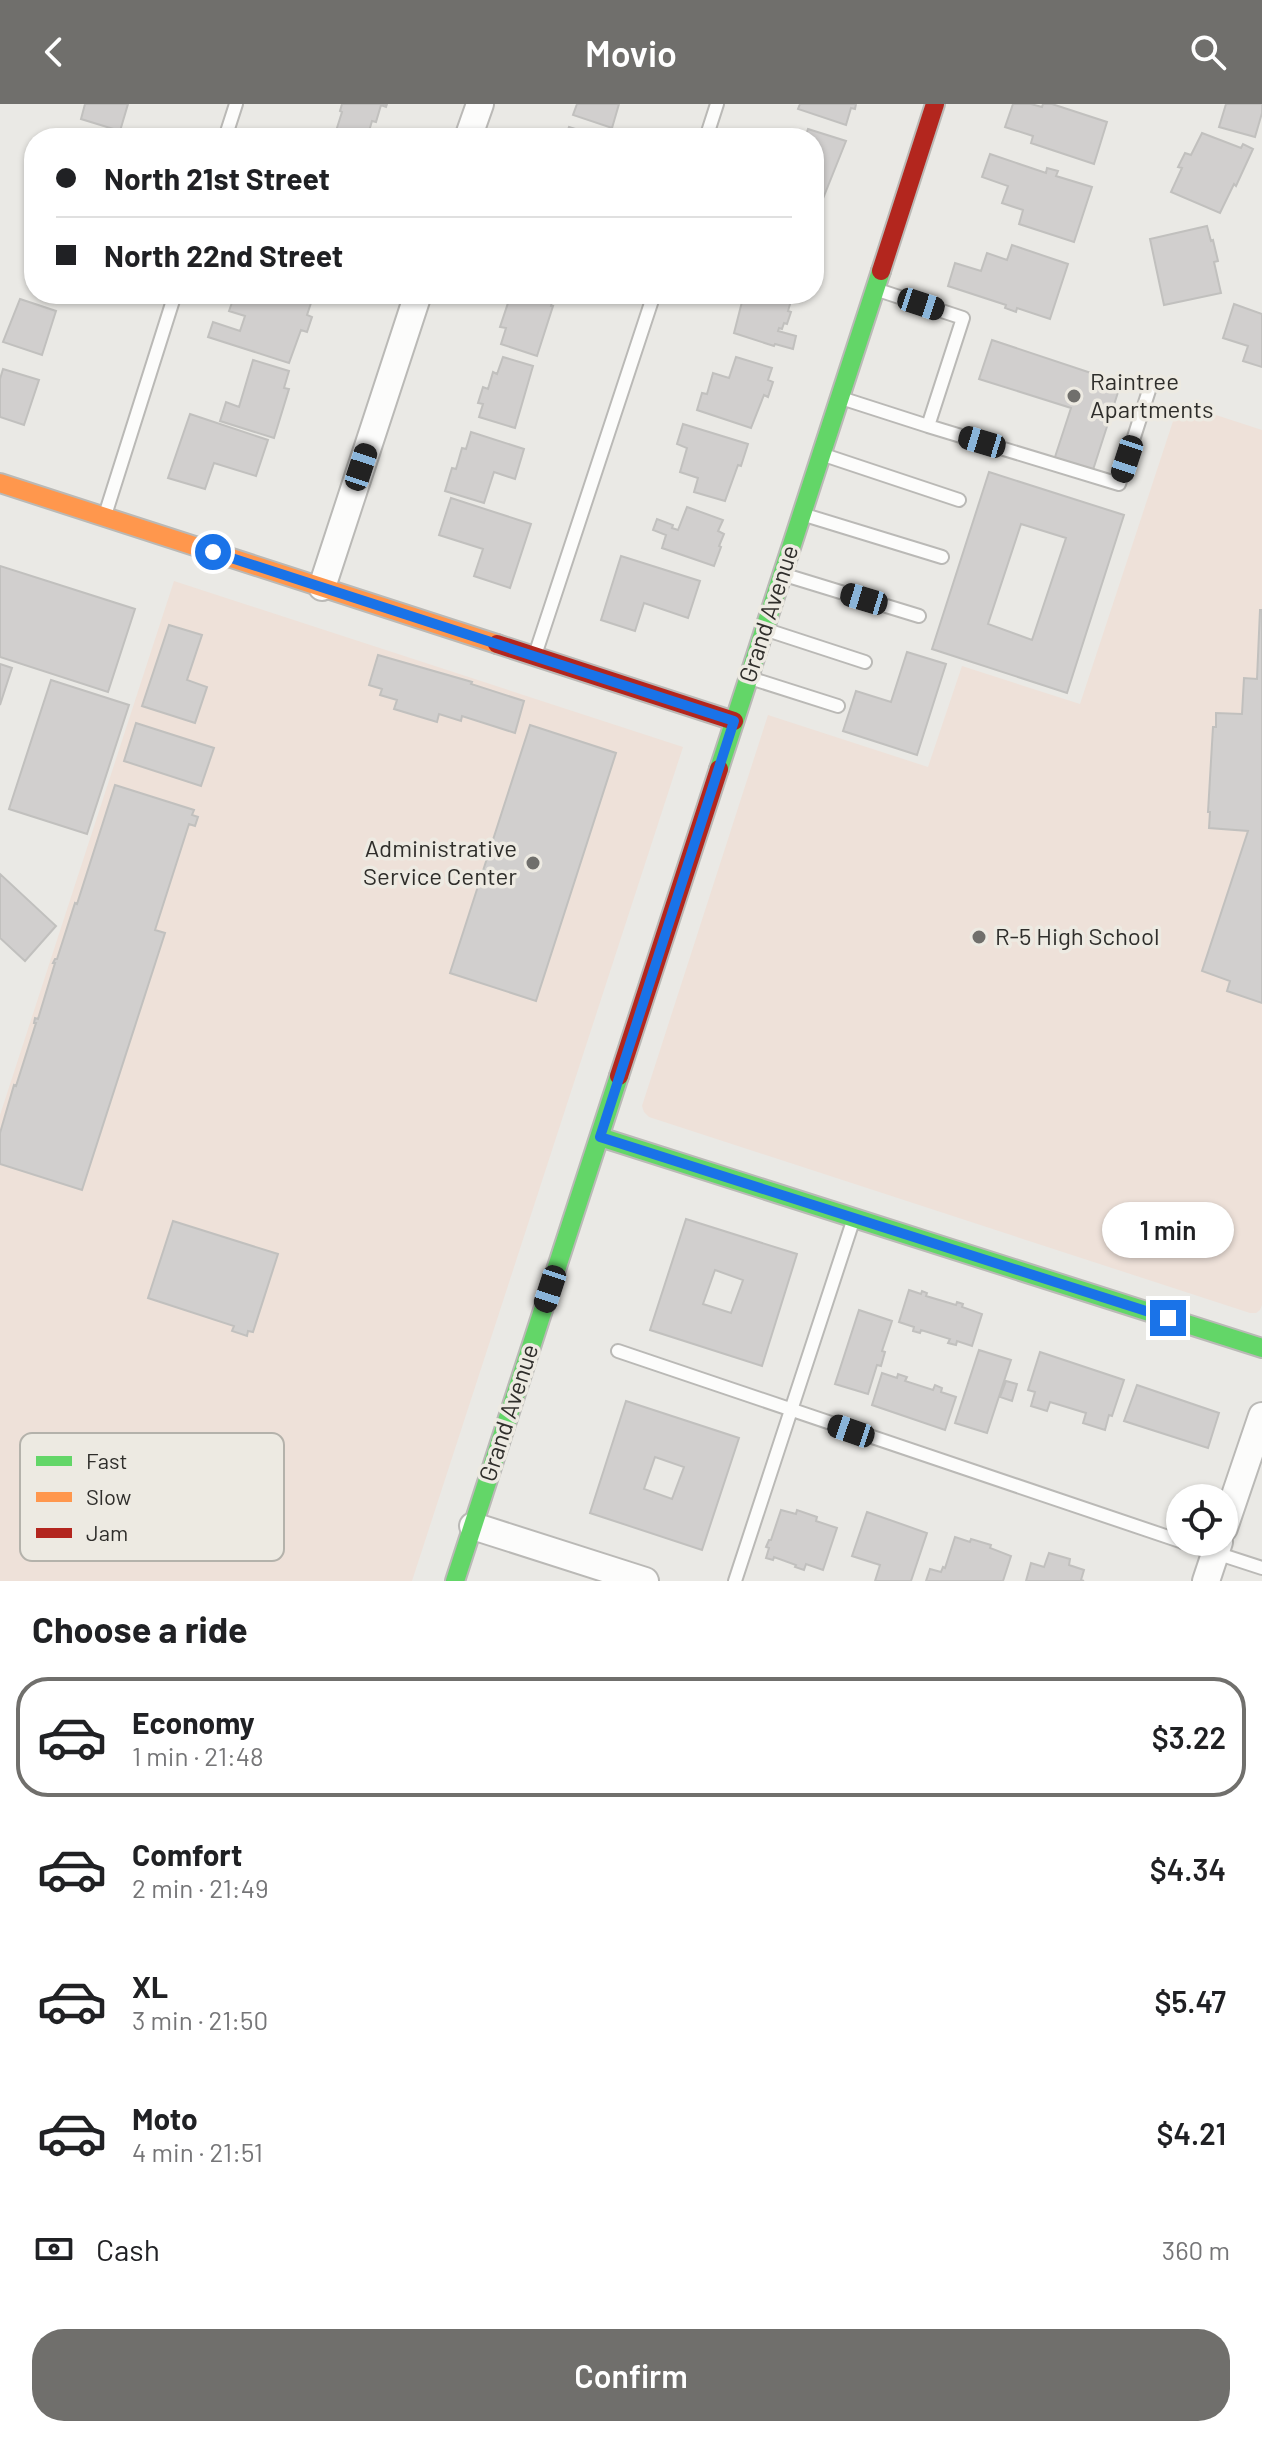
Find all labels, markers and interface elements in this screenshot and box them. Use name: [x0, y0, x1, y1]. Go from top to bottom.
icon: back: [32, 30, 76, 74]
icon: search: [1186, 30, 1230, 74]
text: Movio: [585, 31, 677, 74]
text: North 21st Street: [104, 160, 330, 196]
text: North 22nd Street: [104, 237, 343, 273]
car: [894, 285, 948, 323]
place label: Raintree Apartments: [1090, 366, 1214, 423]
marker: Raintree Apartments: [1065, 387, 1083, 405]
car: [956, 424, 1008, 460]
car: [1108, 432, 1146, 486]
car: [342, 440, 380, 494]
route start: [195, 534, 231, 570]
street label: Grand Avenue: [732, 541, 803, 686]
car: [838, 581, 890, 617]
place label: Administrative Service Center: [363, 833, 517, 890]
marker: Administrative Service Center: [524, 854, 542, 872]
place label: R-5 High School: [995, 921, 1160, 950]
marker: R-5 High School: [970, 928, 988, 946]
callout: 1 min: [1102, 1202, 1234, 1258]
text: 1 min: [1140, 1214, 1196, 1245]
car: [531, 1262, 569, 1316]
route end: [1150, 1300, 1186, 1336]
street label: Grand Avenue: [472, 1340, 543, 1485]
car: [824, 1412, 878, 1450]
legend: [20, 1433, 284, 1561]
text: Fast: [86, 1447, 128, 1473]
text: Slow: [86, 1483, 131, 1509]
map controls: [1166, 1484, 1238, 1556]
button: locate: [1166, 1484, 1238, 1556]
text: Jam: [86, 1519, 128, 1545]
text: Choose a ride: [32, 1607, 248, 1650]
icon: car: [36, 1701, 108, 1773]
text: Economy: [132, 1704, 255, 1740]
text: $3.22: [1152, 1719, 1226, 1755]
text: 1 min · 21:48: [132, 1740, 264, 1771]
icon: car: [36, 1833, 108, 1905]
text: Comfort: [132, 1836, 242, 1872]
text: $4.34: [1150, 1851, 1226, 1887]
text: 2 min · 21:49: [132, 1872, 269, 1903]
icon: car: [36, 1965, 108, 2037]
text: XL: [132, 1968, 168, 2004]
text: $5.47: [1154, 1983, 1226, 2019]
text: 3 min · 21:50: [132, 2004, 268, 2035]
icon: car: [36, 2097, 108, 2169]
text: Moto: [132, 2100, 198, 2136]
text: $4.21: [1156, 2115, 1226, 2151]
text: 4 min · 21:51: [132, 2136, 263, 2167]
icon: cash: [32, 2227, 76, 2271]
text: Cash: [96, 2231, 160, 2267]
text: 360 m: [1162, 2234, 1230, 2265]
button: Confirm: [32, 2329, 1230, 2421]

